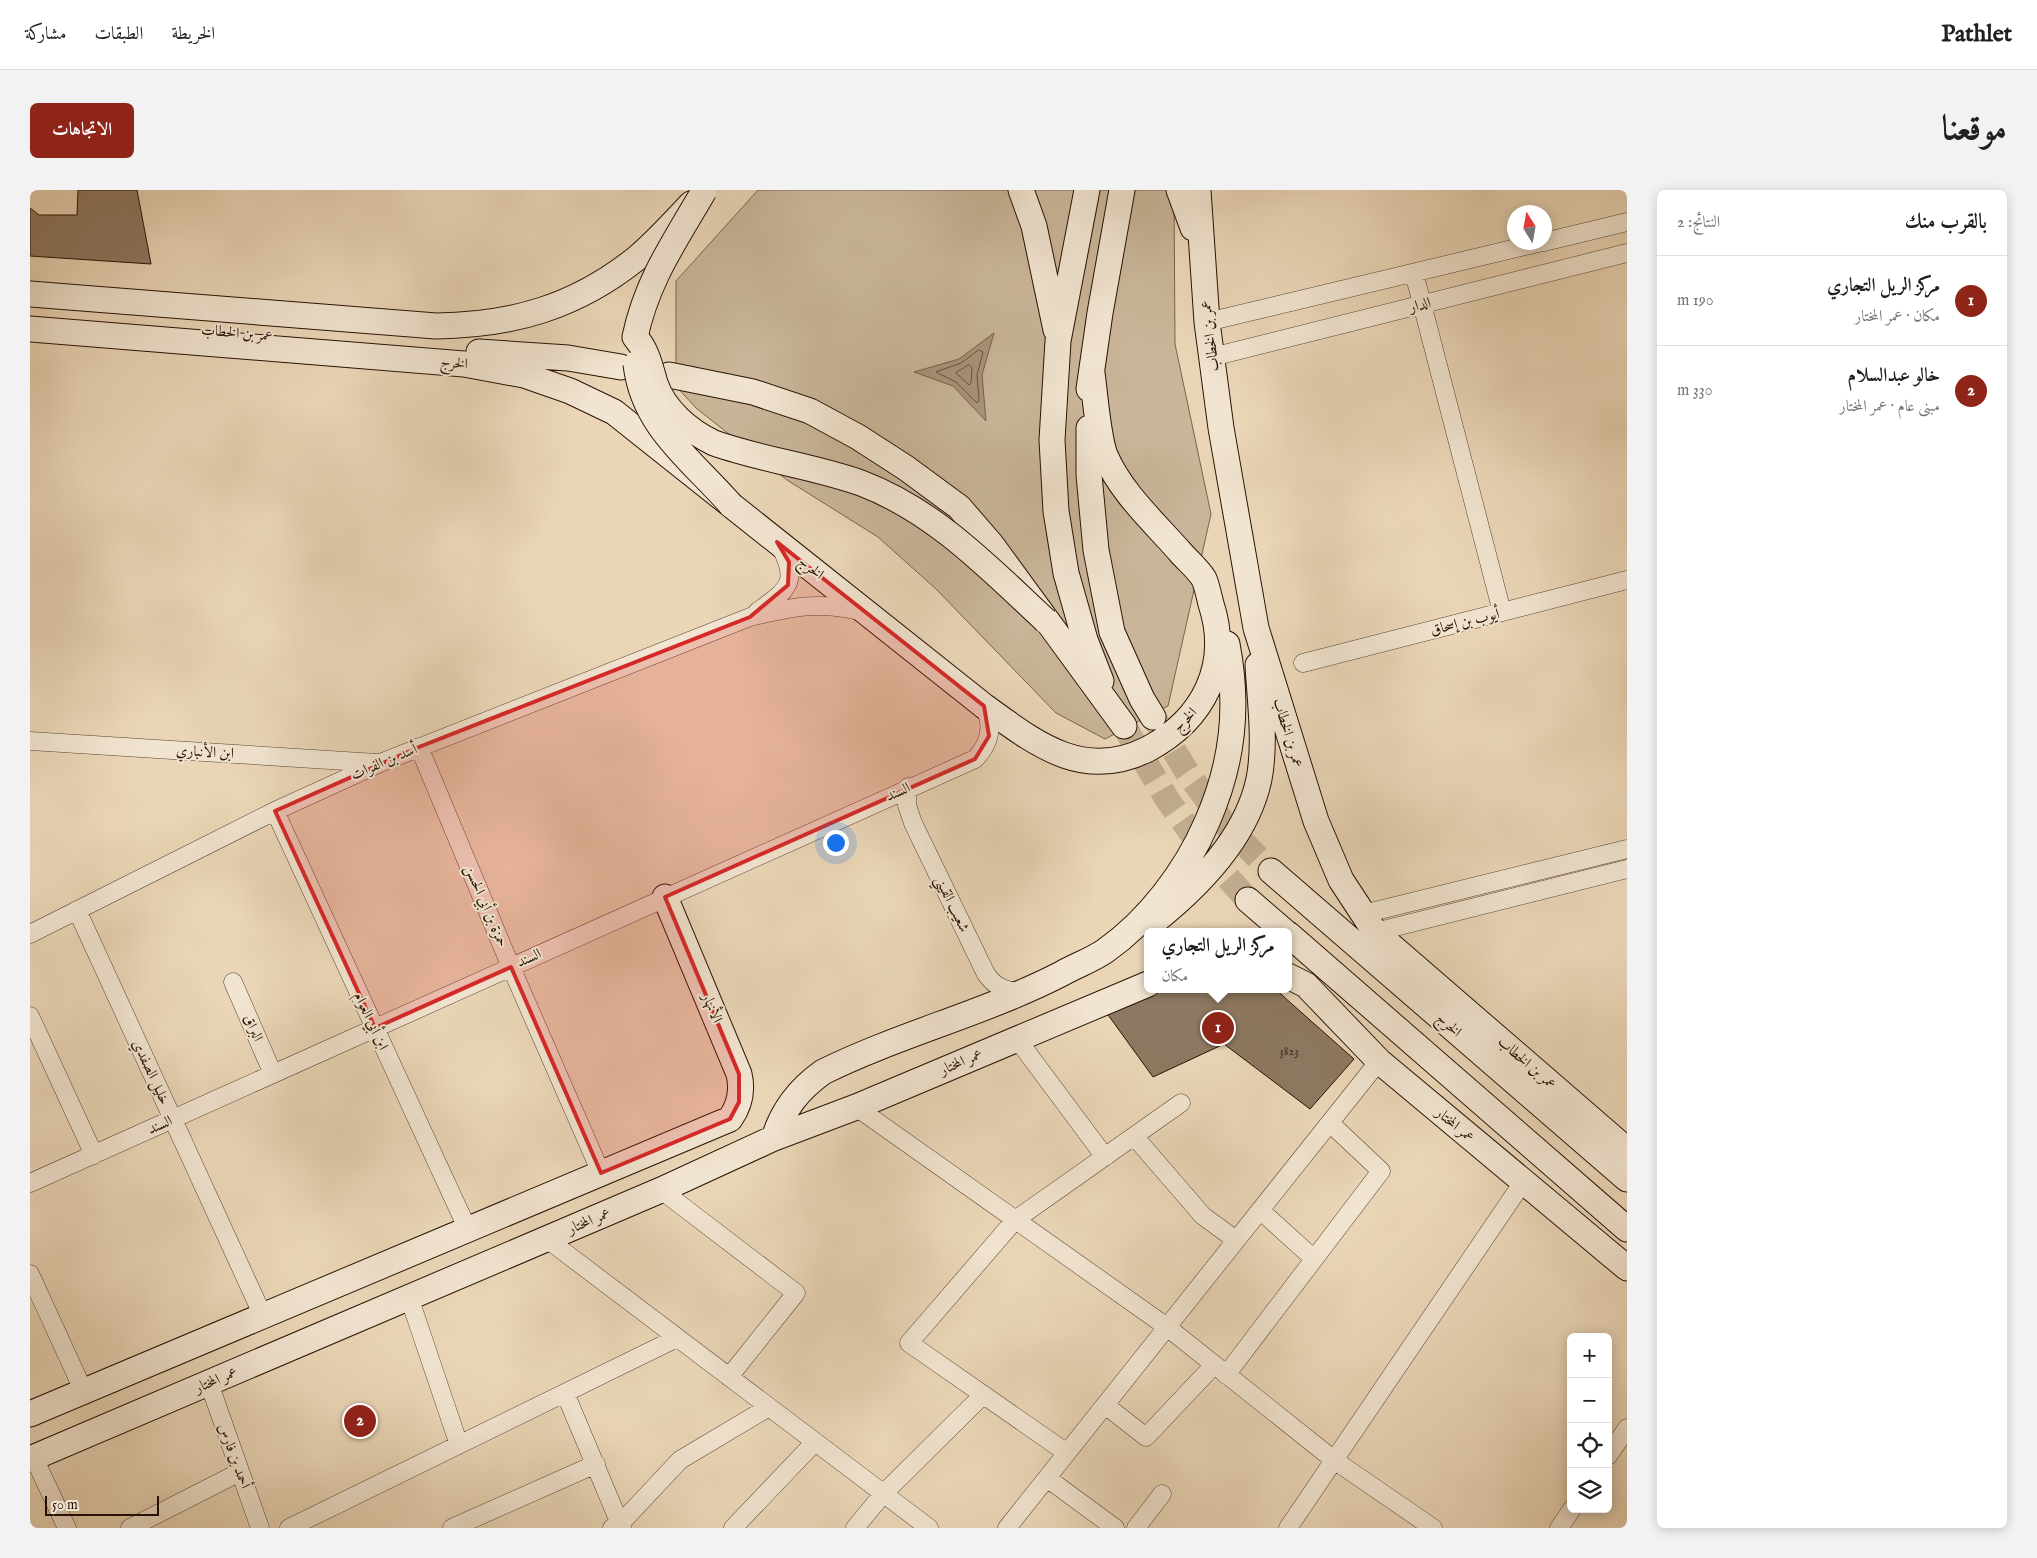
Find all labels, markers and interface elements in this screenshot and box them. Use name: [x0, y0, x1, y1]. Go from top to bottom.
text: Pathlet: [1941, 19, 2012, 50]
text: مشاركة: [25, 23, 66, 46]
text: الطبقات: [94, 23, 143, 46]
text: الخريطة: [171, 23, 215, 46]
button: الاتجاهات: [30, 103, 134, 158]
text: موقعنا: [1942, 107, 2007, 152]
north arrow: [1507, 205, 1552, 250]
text: بالقرب منك: [1905, 209, 1987, 236]
text: النتائج: 2: [1677, 213, 1720, 233]
text: مركز الريل التجاري: [1827, 274, 1940, 298]
text: 190 m: [1677, 291, 1714, 311]
text: 1: [1968, 291, 1974, 311]
street label: الدار: [1405, 293, 1433, 317]
street label: عمر بن الخطاب: [1196, 299, 1224, 373]
text: مكان · عمر المختار: [1855, 307, 1940, 327]
street label: عمر بن الخطاب: [200, 320, 274, 346]
street label: الخرج: [439, 352, 469, 377]
text: خالو عبدالسلام: [1848, 364, 1940, 388]
text: 330 m: [1677, 381, 1713, 401]
text: 2: [1967, 381, 1975, 401]
text: مبنى عام · عمر المختار: [1839, 397, 1940, 417]
street label: الخرج: [792, 552, 828, 586]
street label: أيوب بن إسحاق: [1428, 602, 1502, 640]
street label: عمر بن الخطاب: [1268, 696, 1308, 770]
street label: الخرج: [1169, 703, 1204, 739]
street label: أسد بن الفرات: [347, 737, 421, 785]
street label: ابن الأنباري: [175, 739, 235, 765]
street label: السند: [883, 778, 913, 806]
your location: [823, 830, 849, 856]
street label: حمزة بن أبي الحسن: [458, 861, 514, 951]
street label: شعيب القيني: [927, 873, 974, 937]
popup: [1144, 928, 1292, 993]
text: مركز الريل التجاري: [1161, 934, 1275, 958]
street label: السند: [514, 944, 544, 972]
text: مكان: [1161, 967, 1188, 987]
street label: ابن أبي العوام: [347, 988, 395, 1054]
street label: الأنهار: [697, 988, 729, 1026]
pin: 1: [1202, 1009, 1234, 1047]
street label: الخرج: [1430, 1009, 1466, 1044]
street label: البراق: [239, 1011, 267, 1045]
street label: عمر بن الخطاب: [1494, 1032, 1560, 1094]
street label: خليل الصفدي: [126, 1036, 174, 1108]
street label: عمر المختار: [935, 1044, 985, 1080]
house number: 3823: [1279, 1044, 1299, 1059]
street label: عمر المختار: [1430, 1102, 1478, 1147]
street label: السند: [145, 1111, 175, 1139]
street label: عمر المختار: [563, 1203, 613, 1239]
map controls: [1567, 1333, 1612, 1513]
button: +: [1567, 1333, 1612, 1378]
street label: عمر المختار: [190, 1362, 240, 1398]
button: −: [1567, 1378, 1612, 1423]
pin: 2: [344, 1402, 376, 1440]
street label: أحمد بن فارس: [213, 1420, 257, 1492]
button: locate: [1567, 1423, 1612, 1468]
button: layers: [1567, 1468, 1612, 1513]
scale bar: [45, 1493, 159, 1516]
text: 50 m: [52, 1496, 78, 1514]

